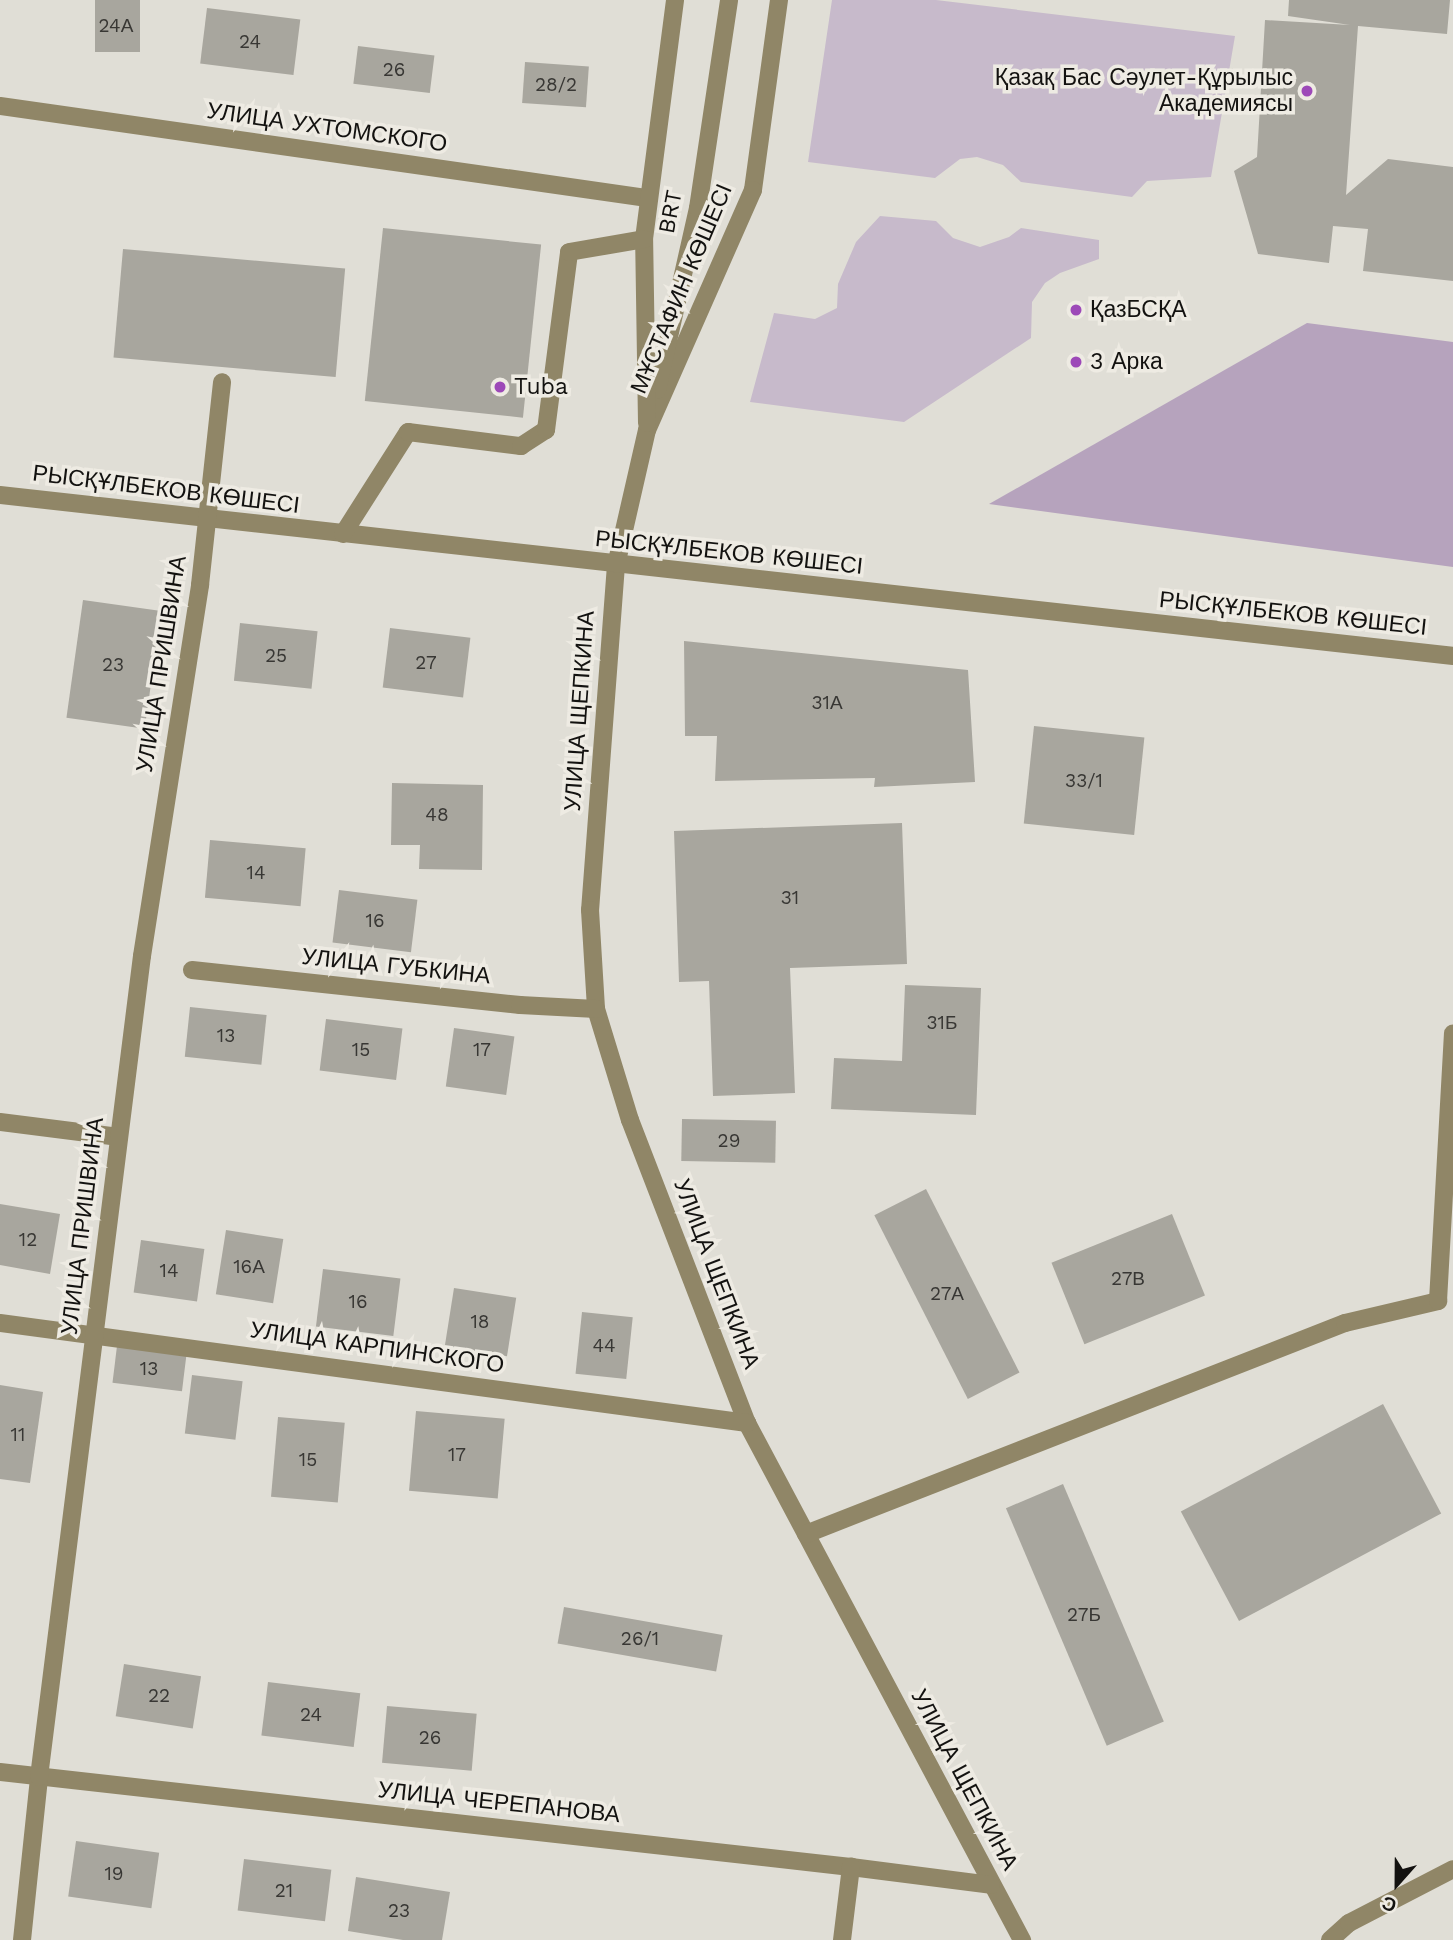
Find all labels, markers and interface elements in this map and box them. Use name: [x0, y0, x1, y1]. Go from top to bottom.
house number: 24А: [99, 15, 133, 37]
house number: 24: [239, 31, 261, 53]
house number: 26: [383, 59, 405, 81]
place label: Қазақ Бас Сәулет-Құрылыс Академиясы: [995, 64, 1293, 118]
house number: 28/2: [535, 74, 577, 96]
marker: Қазақ Бас Сәулет-Құрылыс Академиясы: [1299, 83, 1315, 99]
street label: УЛИЦА УХТОМСКОГО: [205, 97, 449, 159]
street label: МҰСТАФИН КӨШЕСІ: [625, 180, 739, 398]
street label: BRT: [653, 188, 689, 236]
place label: ҚазБСҚА: [1090, 296, 1187, 324]
marker: ҚазБСҚА: [1068, 302, 1084, 318]
place label: 3 Арка: [1090, 348, 1163, 376]
marker: 3 Арка: [1068, 354, 1084, 370]
place label: Tuba: [514, 373, 568, 401]
marker: Tuba: [492, 379, 508, 395]
street label: РЫСҚҰЛБЕКОВ КӨШЕСІ: [31, 460, 301, 520]
street label: РЫСҚҰЛБЕКОВ КӨШЕСІ: [594, 525, 864, 581]
street label: УЛИЦА ПРИШВИНА: [131, 554, 193, 774]
street label: РЫСҚҰЛБЕКОВ КӨШЕСІ: [1158, 586, 1428, 642]
street label: УЛИЦА ЩЕПКИНА: [559, 610, 601, 812]
house number: 25: [265, 645, 287, 667]
house number: 27: [415, 652, 437, 674]
house number: 23: [102, 654, 124, 676]
house number: 31А: [811, 692, 843, 714]
house number: 33/1: [1065, 770, 1103, 792]
house number: 48: [425, 804, 449, 826]
house number: 14: [246, 862, 266, 884]
house number: 31: [781, 887, 799, 909]
house number: 16: [366, 910, 384, 932]
street label: УЛИЦА ГУБКИНА: [300, 943, 492, 991]
house number: 31Б: [927, 1012, 957, 1034]
house number: 13: [217, 1025, 235, 1047]
house number: 15: [352, 1039, 370, 1061]
house number: 17: [473, 1039, 491, 1061]
street label: УЛИЦА ПРИШВИНА: [56, 1116, 110, 1336]
house number: 29: [718, 1130, 740, 1152]
street label: УЛИЦА ЩЕПКИНА: [667, 1175, 765, 1373]
house number: 12: [19, 1229, 37, 1251]
house number: 16А: [233, 1256, 265, 1278]
house number: 14: [159, 1260, 179, 1282]
house number: 27В: [1111, 1268, 1145, 1290]
house number: 27А: [930, 1283, 964, 1305]
house number: 16: [349, 1291, 367, 1313]
house number: 18: [470, 1311, 490, 1333]
street label: УЛИЦА КАРПИНСКОГО: [248, 1317, 506, 1379]
house number: 44: [592, 1335, 616, 1357]
house number: 13: [140, 1358, 158, 1380]
house number: 11: [11, 1424, 25, 1446]
house number: 17: [448, 1444, 466, 1466]
house number: 15: [299, 1449, 317, 1471]
house number: 27Б: [1067, 1604, 1101, 1626]
house number: 26/1: [621, 1628, 659, 1650]
house number: 22: [148, 1685, 170, 1707]
street label: УЛИЦА ЩЕПКИНА: [905, 1685, 1023, 1875]
house number: 24: [300, 1704, 322, 1726]
house number: 26: [419, 1727, 441, 1749]
street label: УЛИЦА ЧЕРЕПАНОВА: [377, 1777, 621, 1829]
north arrow: [1362, 1849, 1432, 1919]
house number: 19: [104, 1863, 124, 1885]
house number: 21: [275, 1880, 293, 1902]
text: С: [1379, 1891, 1400, 1917]
house number: 23: [388, 1900, 410, 1922]

